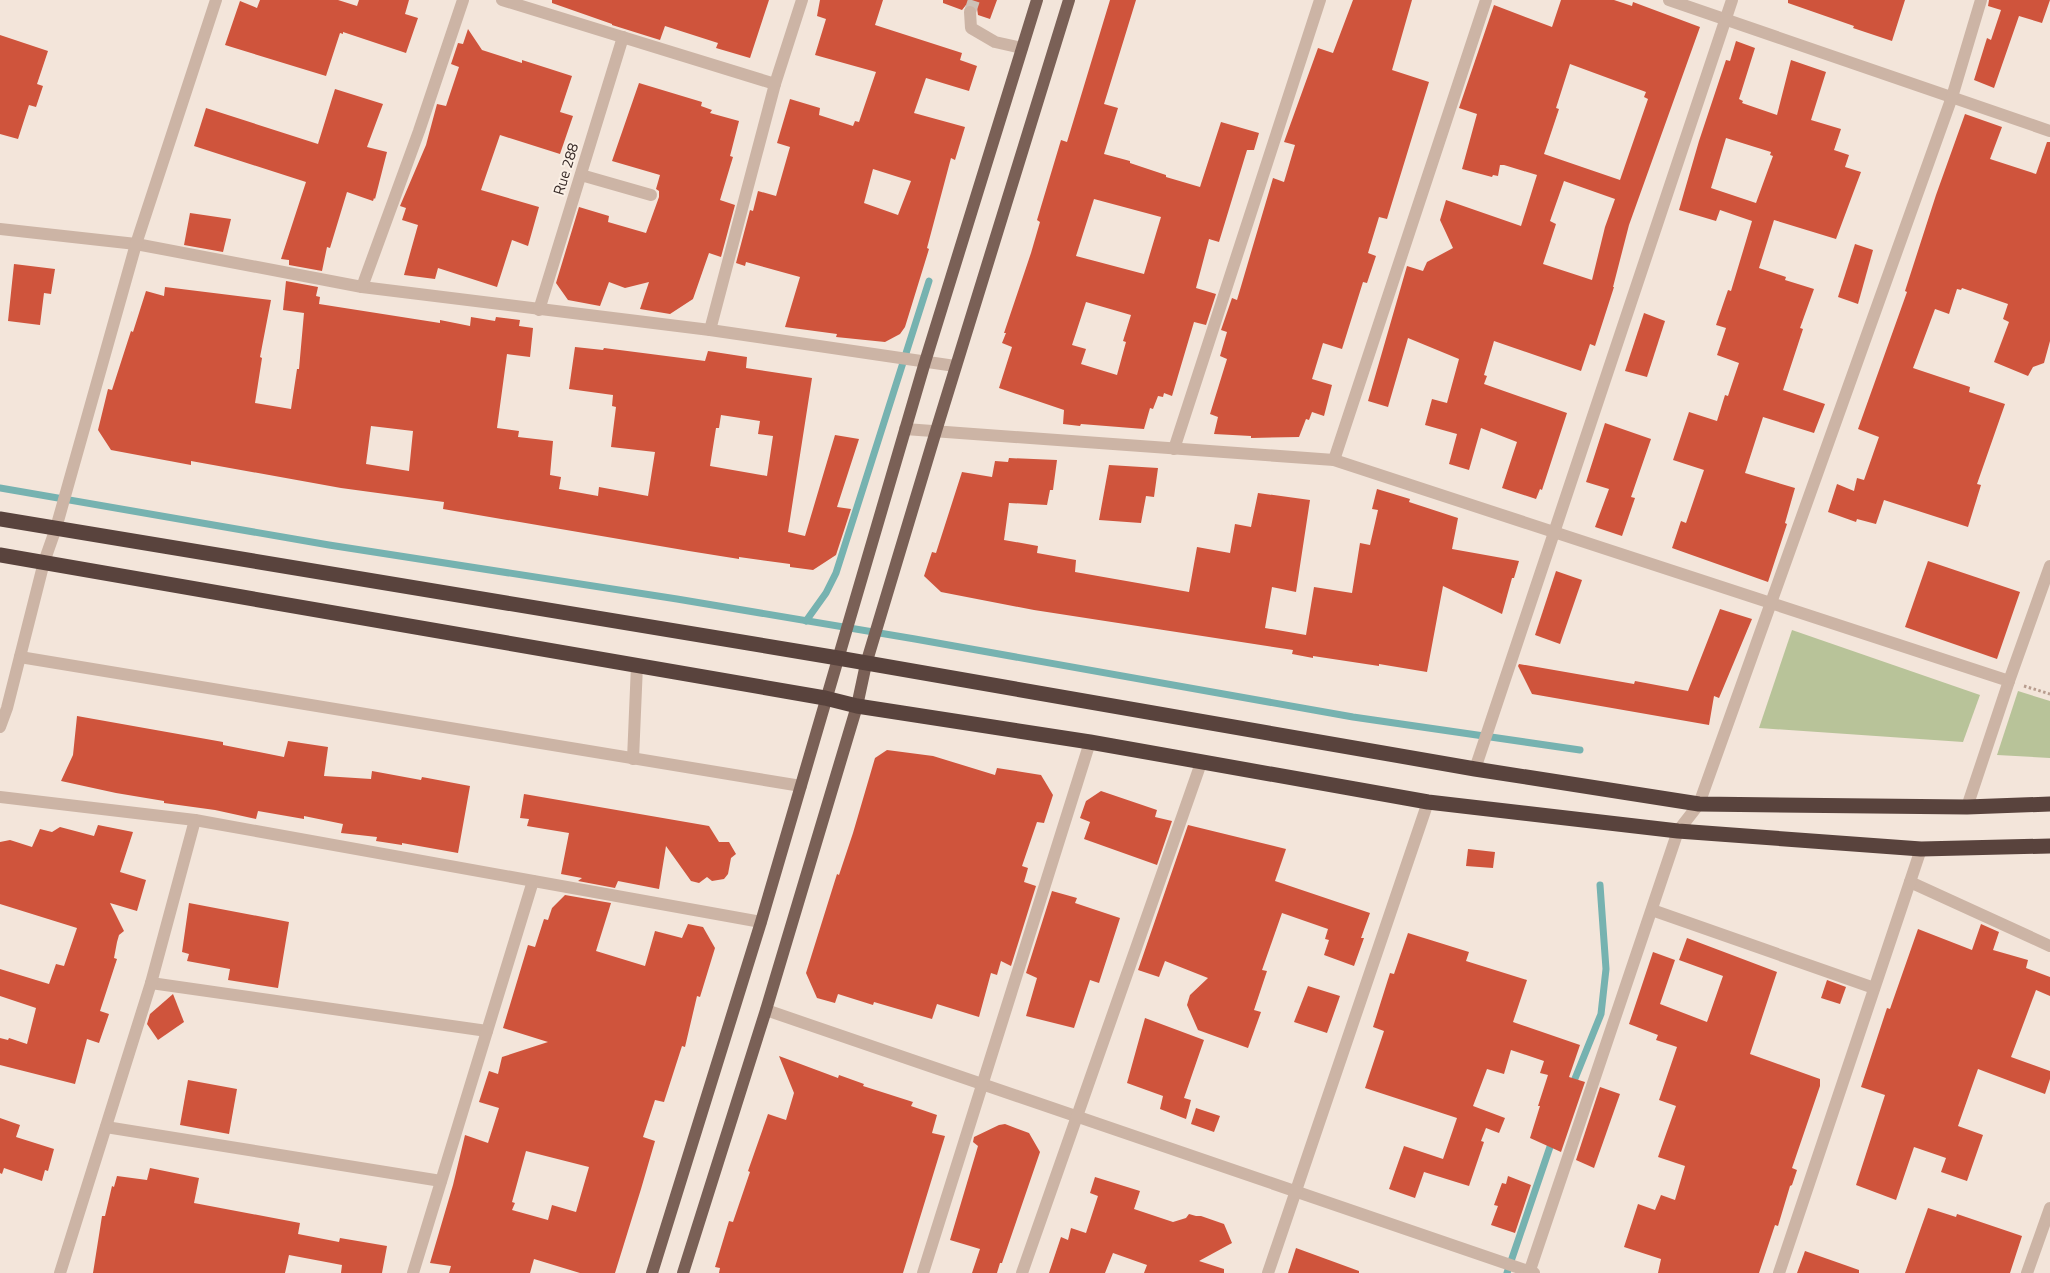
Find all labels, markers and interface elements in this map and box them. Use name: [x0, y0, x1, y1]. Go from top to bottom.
street label: Rue 288: [547, 140, 584, 198]

